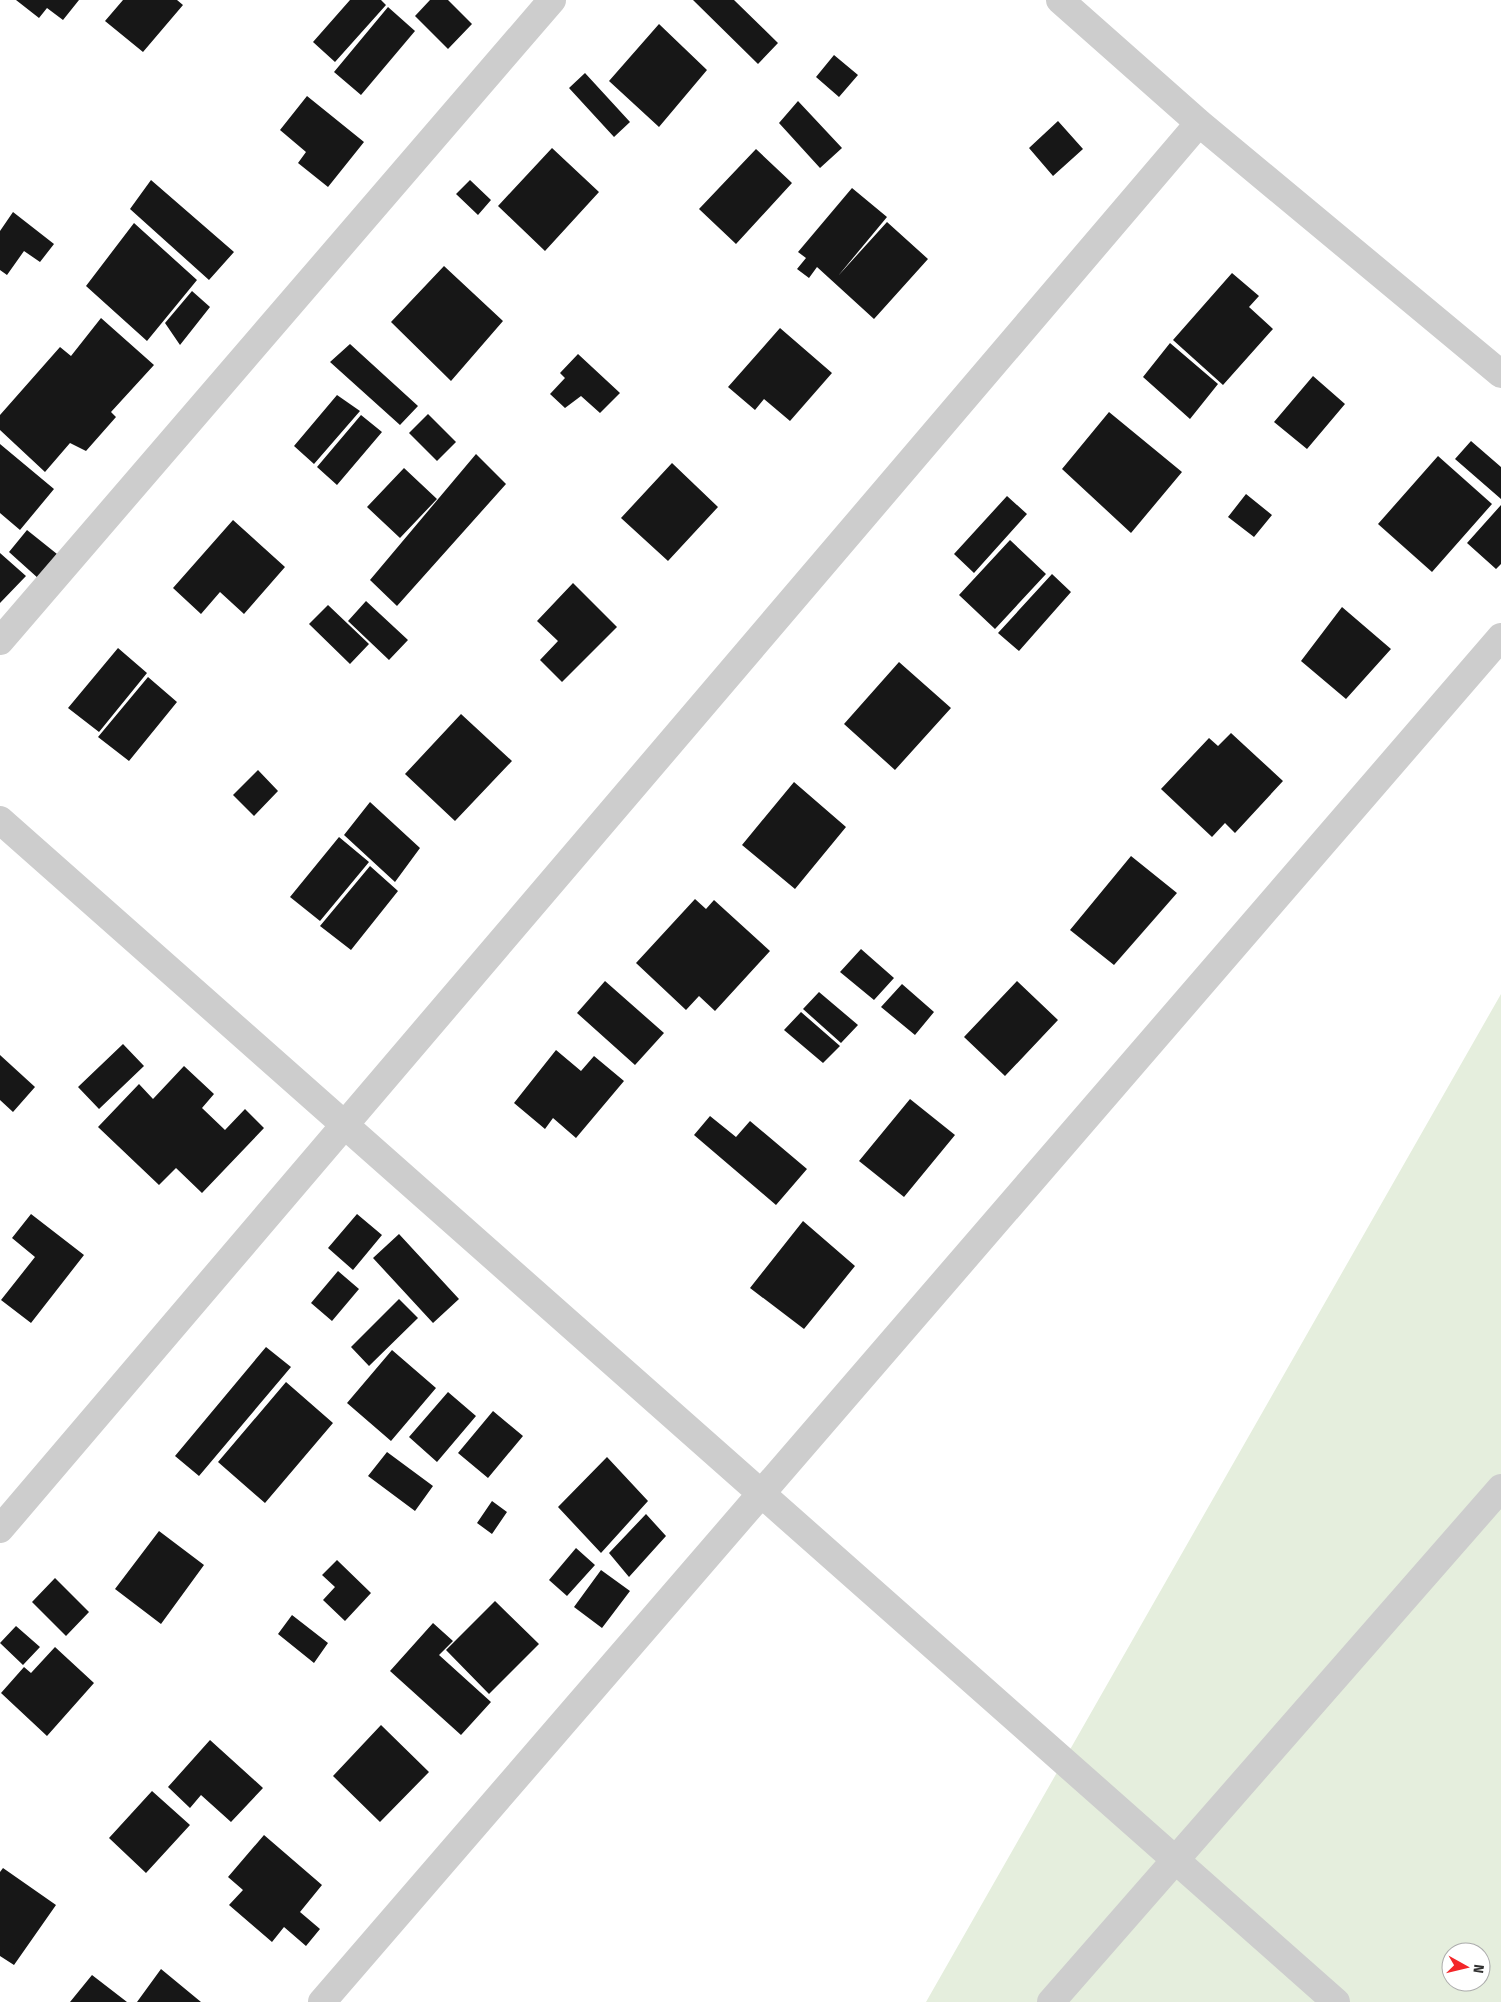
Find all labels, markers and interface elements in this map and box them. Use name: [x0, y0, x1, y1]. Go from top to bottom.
north arrow: [1441, 1942, 1491, 1992]
text: N: [1469, 1963, 1487, 1974]

